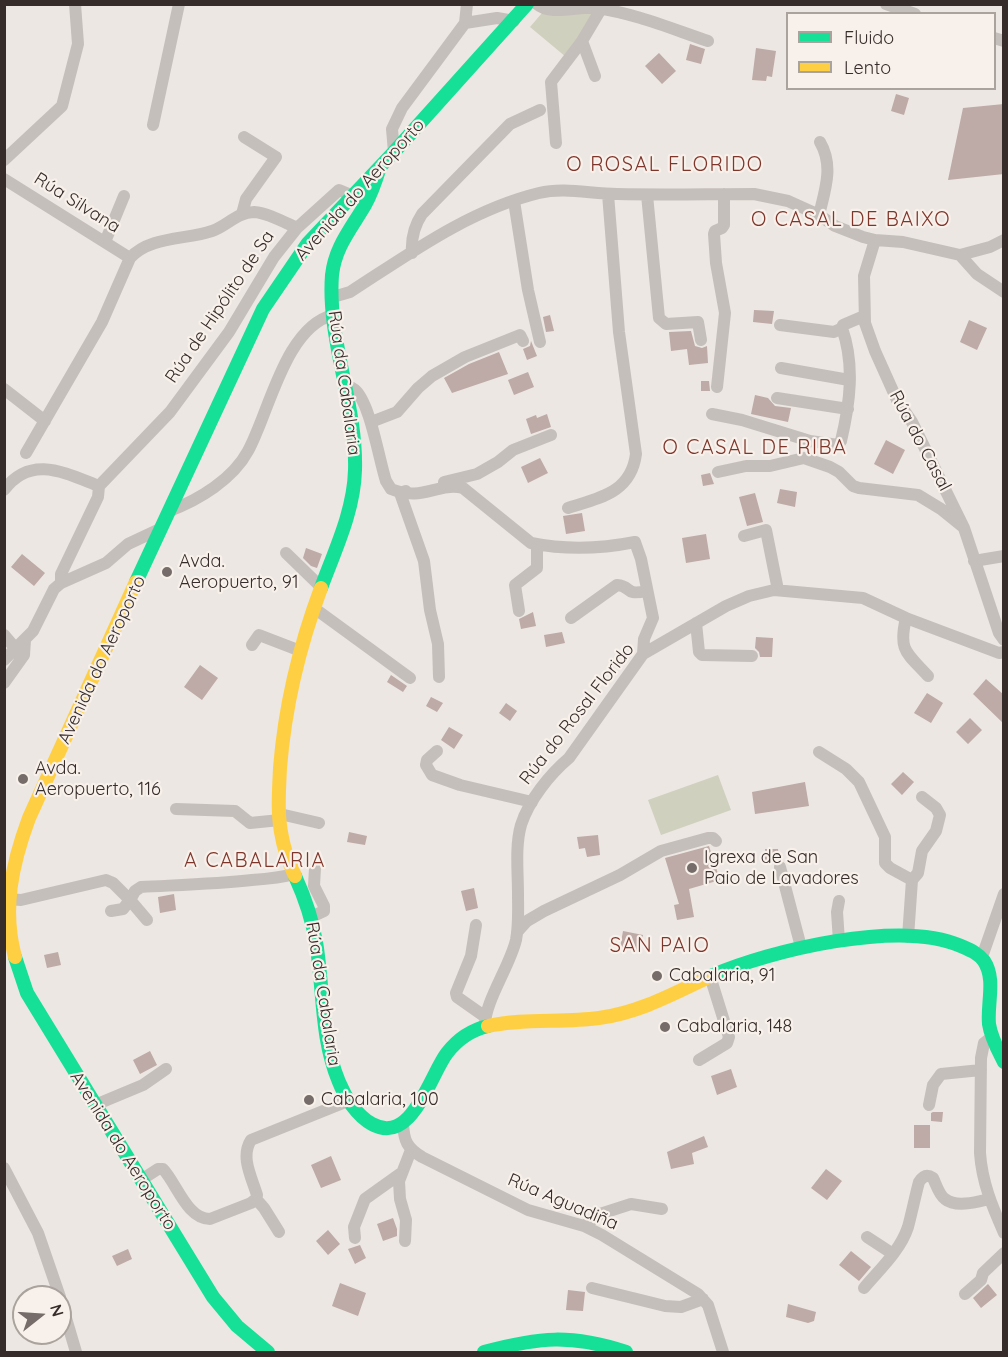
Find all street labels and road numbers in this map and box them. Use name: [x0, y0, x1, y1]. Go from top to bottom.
street label: Avenida do Aeroporto: [291, 115, 429, 265]
street label: Rúa Silvana: [30, 168, 124, 238]
street label: Rúa de Hipólito de Sa: [161, 227, 279, 387]
street label: Rúa da Cabalaria: [323, 309, 365, 457]
street label: Rúa do Casal: [884, 387, 956, 495]
street label: Avenida do Aeroporto: [53, 572, 151, 748]
street label: Rúa do Rosal Florido: [515, 639, 639, 789]
street label: Rúa da Cabalaria: [301, 920, 345, 1068]
street label: Avenida do Aeroporto: [65, 1068, 181, 1234]
street label: Rúa Aguadiña: [505, 1169, 621, 1235]

